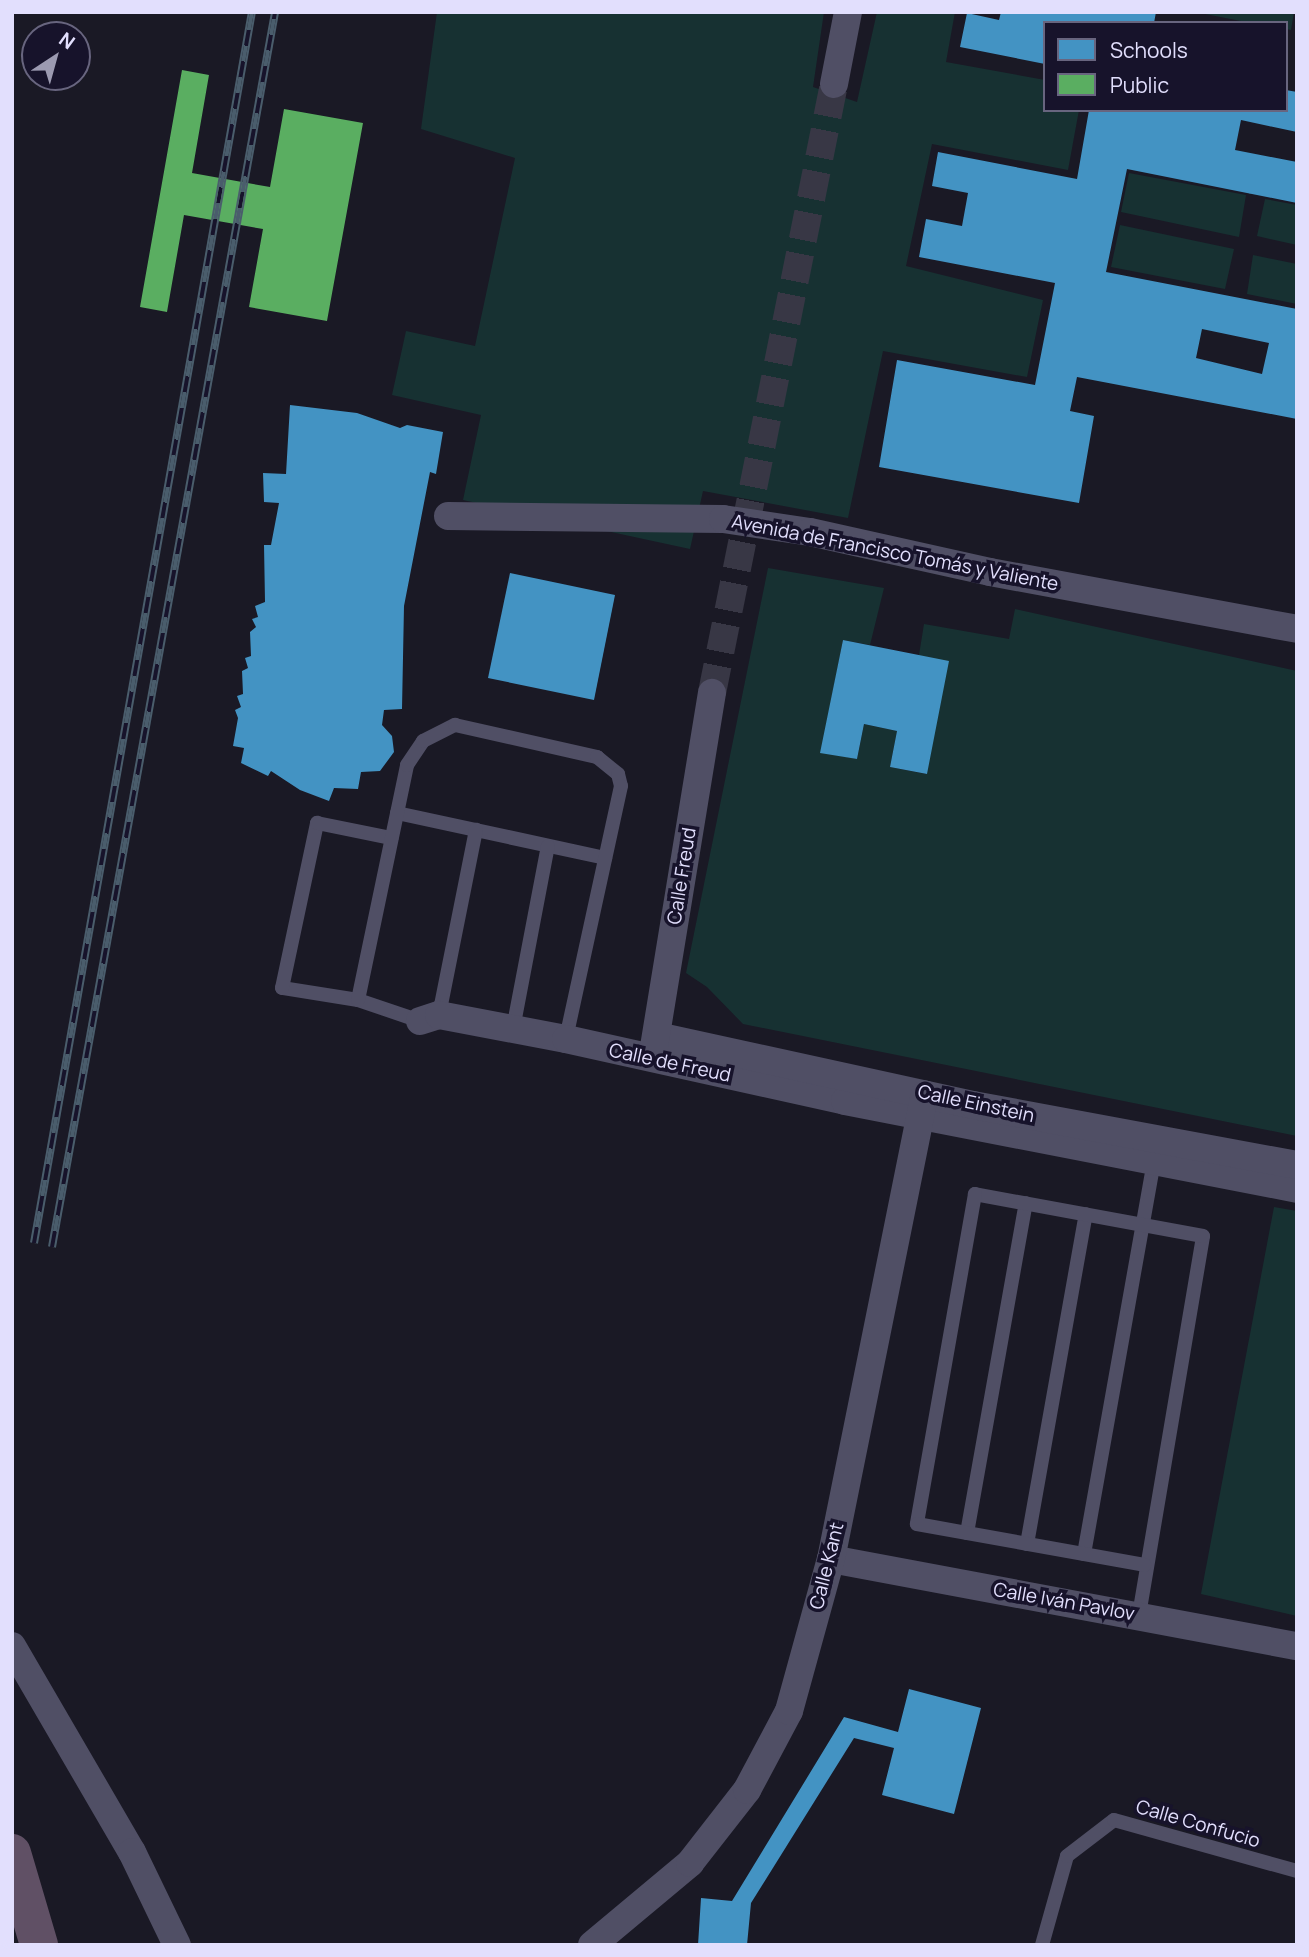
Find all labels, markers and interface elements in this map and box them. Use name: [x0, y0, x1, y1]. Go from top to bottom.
north arrow: [21, 21, 91, 91]
legend: [1043, 21, 1288, 112]
text: N: [54, 26, 80, 55]
text: Schools: [1110, 36, 1188, 64]
text: Public: [1110, 71, 1169, 99]
street label: Avenida de Francisco Tomás y Valiente: [730, 510, 1060, 596]
street label: Calle Freud: [663, 826, 701, 926]
street label: Calle de Freud: [607, 1039, 733, 1087]
street label: Calle Einstein: [916, 1081, 1036, 1127]
street label: Calle Kant: [805, 1520, 849, 1612]
street label: Calle Iván Pavlov: [992, 1578, 1136, 1626]
street label: Calle Confucio: [1133, 1795, 1263, 1853]

